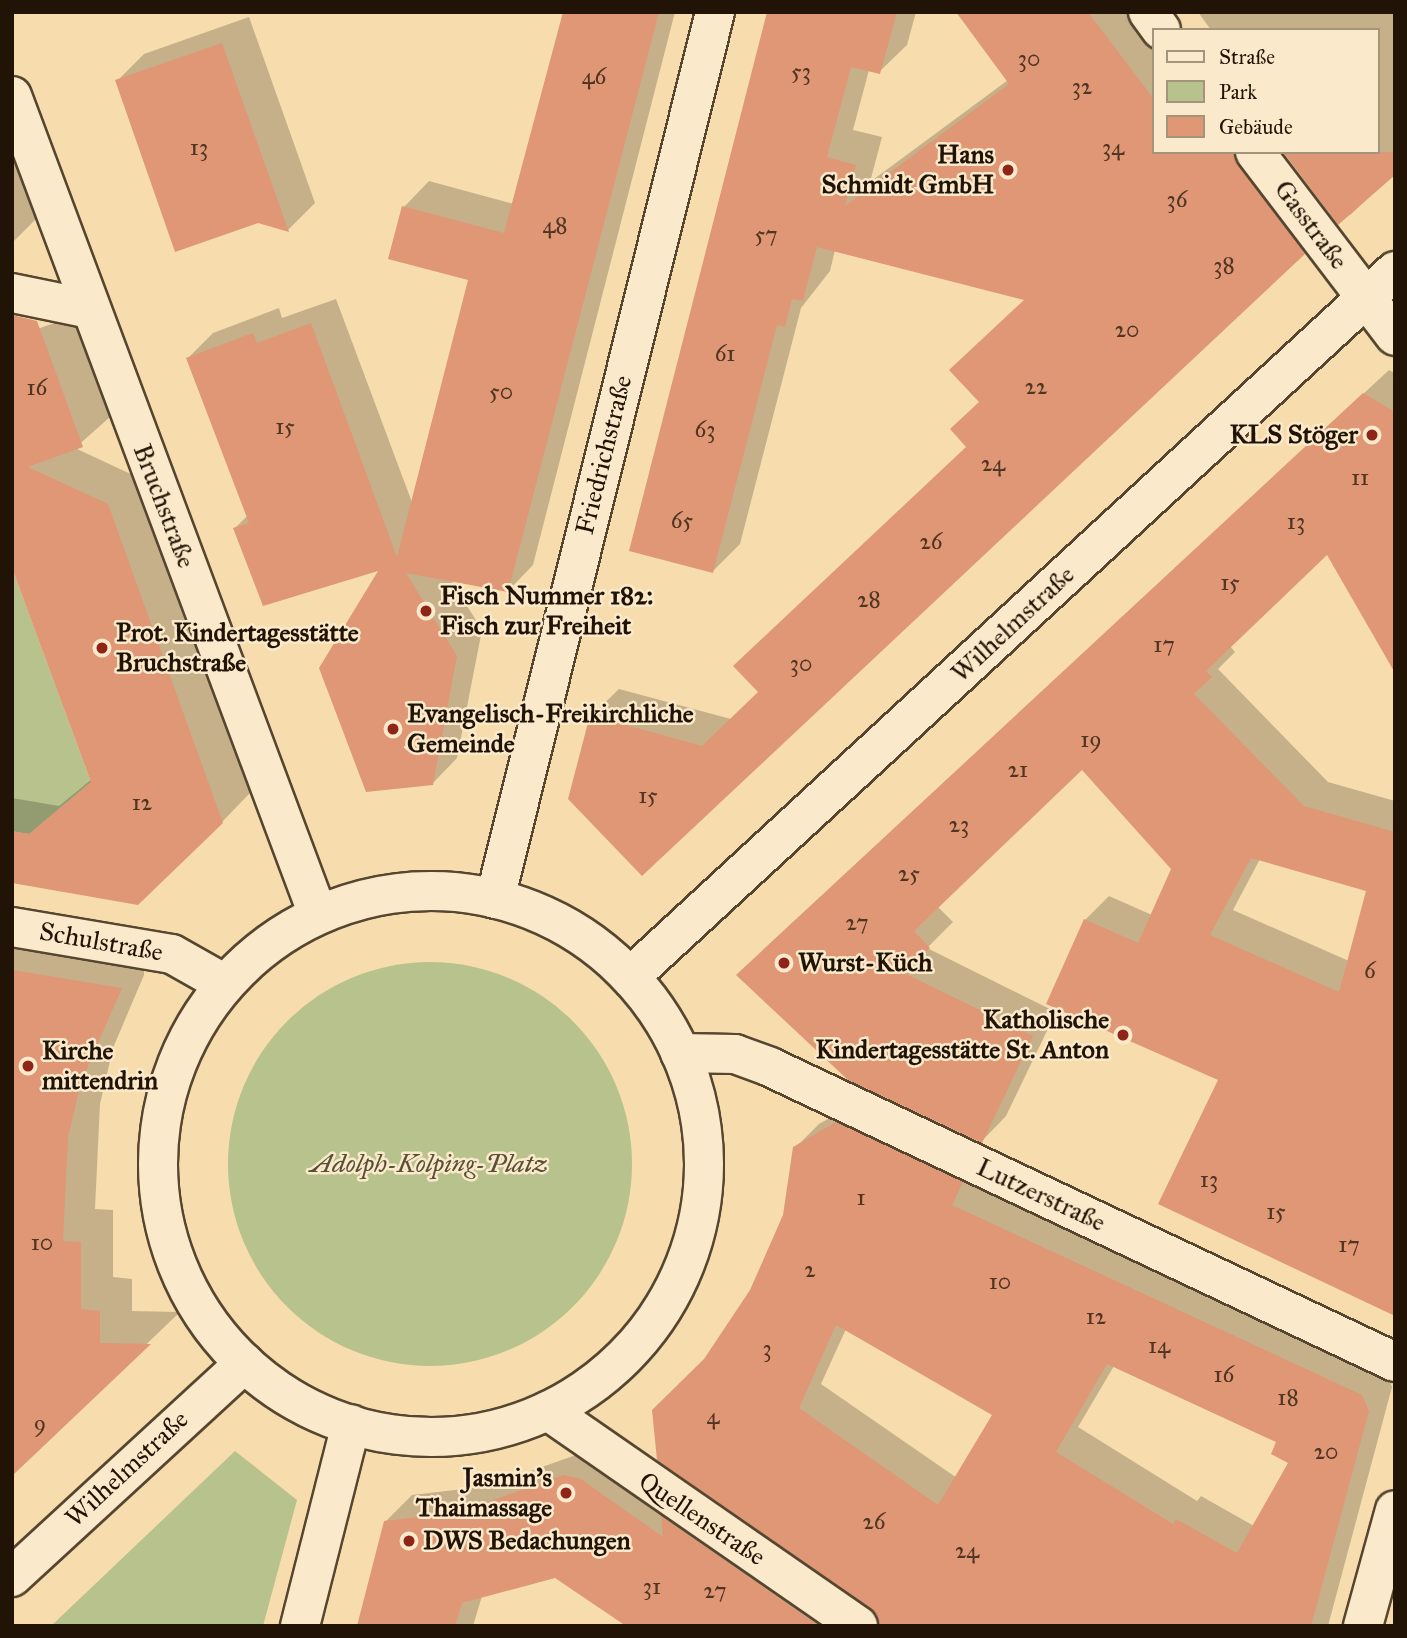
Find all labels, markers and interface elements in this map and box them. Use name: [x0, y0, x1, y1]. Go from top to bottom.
legend: [1152, 28, 1379, 154]
house number: 30: [1018, 44, 1040, 72]
text: Straße: [1219, 44, 1275, 70]
house number: 53: [791, 57, 811, 85]
house number: 46: [582, 62, 606, 90]
house number: 32: [1072, 72, 1092, 100]
text: Park: [1219, 79, 1257, 105]
text: Gebäude: [1219, 114, 1293, 140]
house number: 13: [190, 133, 208, 161]
house number: 34: [1102, 133, 1124, 161]
place label: Hans Schmidt GmbH: [822, 139, 994, 200]
marker: Hans Schmidt GmbH: [1000, 162, 1016, 178]
street label: Gasstraße: [1267, 174, 1355, 276]
house number: 36: [1167, 185, 1187, 213]
house number: 48: [542, 211, 568, 239]
house number: 57: [755, 220, 777, 248]
house number: 38: [1213, 251, 1235, 279]
house number: 20: [1115, 315, 1139, 343]
house number: 61: [715, 339, 735, 367]
street label: Friedrichstraße: [569, 372, 639, 538]
house number: 22: [1025, 372, 1047, 400]
house number: 16: [27, 373, 47, 401]
house number: 50: [489, 377, 513, 405]
house number: 15: [275, 412, 295, 440]
house number: 63: [695, 415, 715, 443]
place label: KLS Stöger: [1230, 419, 1358, 451]
marker: KLS Stöger: [1364, 427, 1380, 443]
street label: Bruchstraße: [126, 440, 202, 572]
house number: 24: [981, 449, 1005, 477]
house number: 11: [1351, 463, 1369, 491]
house number: 65: [671, 506, 693, 534]
house number: 13: [1287, 507, 1305, 535]
house number: 26: [919, 527, 943, 555]
street label: Wilhelmstraße: [945, 559, 1081, 689]
house number: 15: [1220, 568, 1240, 596]
place label: Fisch Nummer 182: Fisch zur Freiheit: [440, 580, 653, 642]
house number: 28: [857, 585, 881, 613]
marker: Fisch Nummer 182: Fisch zur Freiheit: [418, 603, 434, 619]
place label: Prot. Kindertagesstätte Bruchstraße: [116, 617, 359, 678]
house number: 17: [1153, 630, 1175, 658]
marker: Prot. Kindertagesstätte Bruchstraße: [94, 640, 110, 656]
house number: 30: [790, 649, 812, 677]
place label: Evangelisch-Freikirchliche Gemeinde: [407, 698, 694, 760]
marker: Evangelisch-Freikirchliche Gemeinde: [385, 721, 401, 737]
house number: 19: [1080, 725, 1102, 753]
house number: 21: [1008, 755, 1028, 783]
house number: 15: [638, 781, 658, 809]
house number: 12: [132, 788, 152, 816]
house number: 23: [949, 810, 969, 838]
house number: 25: [898, 859, 920, 887]
house number: 27: [846, 908, 868, 936]
street label: Schulstraße: [37, 916, 165, 968]
place label: Wurst-Küch: [798, 947, 933, 979]
marker: Wurst-Küch: [776, 955, 792, 971]
house number: 6: [1364, 956, 1376, 984]
place label: Katholische Kindertagesstätte St. Anton: [815, 1004, 1109, 1066]
marker: Katholische Kindertagesstätte St. Anton: [1115, 1027, 1131, 1043]
place label: Kirche mittendrin: [42, 1035, 158, 1096]
marker: Kirche mittendrin: [20, 1058, 36, 1074]
park label: Adolph-Kolping-Platz: [310, 1148, 548, 1180]
street label: Lutzerstraße: [972, 1152, 1110, 1238]
house number: 13: [1200, 1165, 1218, 1193]
house number: 1: [856, 1183, 866, 1211]
house number: 15: [1266, 1197, 1286, 1225]
house number: 10: [31, 1228, 53, 1256]
house number: 17: [1338, 1230, 1360, 1258]
house number: 2: [804, 1255, 816, 1283]
house number: 10: [989, 1267, 1011, 1295]
house number: 12: [1086, 1302, 1106, 1330]
house number: 14: [1148, 1331, 1170, 1359]
house number: 3: [762, 1334, 772, 1362]
house number: 16: [1214, 1360, 1234, 1388]
house number: 18: [1277, 1383, 1299, 1411]
house number: 4: [707, 1402, 719, 1430]
street label: Wilhelmstraße: [59, 1404, 195, 1534]
house number: 9: [34, 1409, 46, 1437]
house number: 20: [1314, 1437, 1338, 1465]
place label: Jasmin’s Thaimassage: [416, 1462, 552, 1524]
street label: Quellenstraße: [633, 1465, 771, 1573]
marker: Jasmin’s Thaimassage: [558, 1485, 574, 1501]
house number: 26: [862, 1507, 886, 1535]
place label: DWS Bedachungen: [423, 1525, 631, 1557]
marker: DWS Bedachungen: [401, 1533, 417, 1549]
house number: 24: [955, 1536, 979, 1564]
house number: 31: [643, 1572, 661, 1600]
house number: 27: [704, 1576, 726, 1604]

